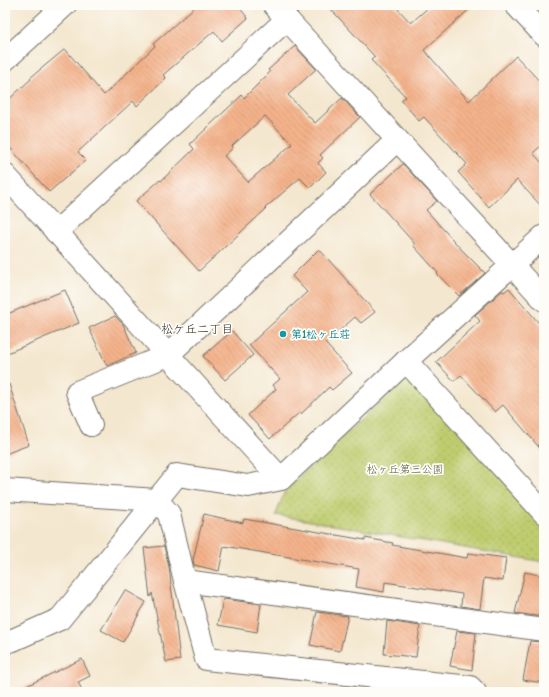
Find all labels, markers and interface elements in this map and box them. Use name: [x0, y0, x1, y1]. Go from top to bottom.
district label: 松ケ丘二丁目: [161, 322, 233, 336]
place label: 第1松ヶ丘荘: [291, 328, 350, 341]
marker: 第1松ヶ丘荘: [278, 329, 288, 339]
park label: 松ヶ丘第三公園: [367, 463, 444, 476]

